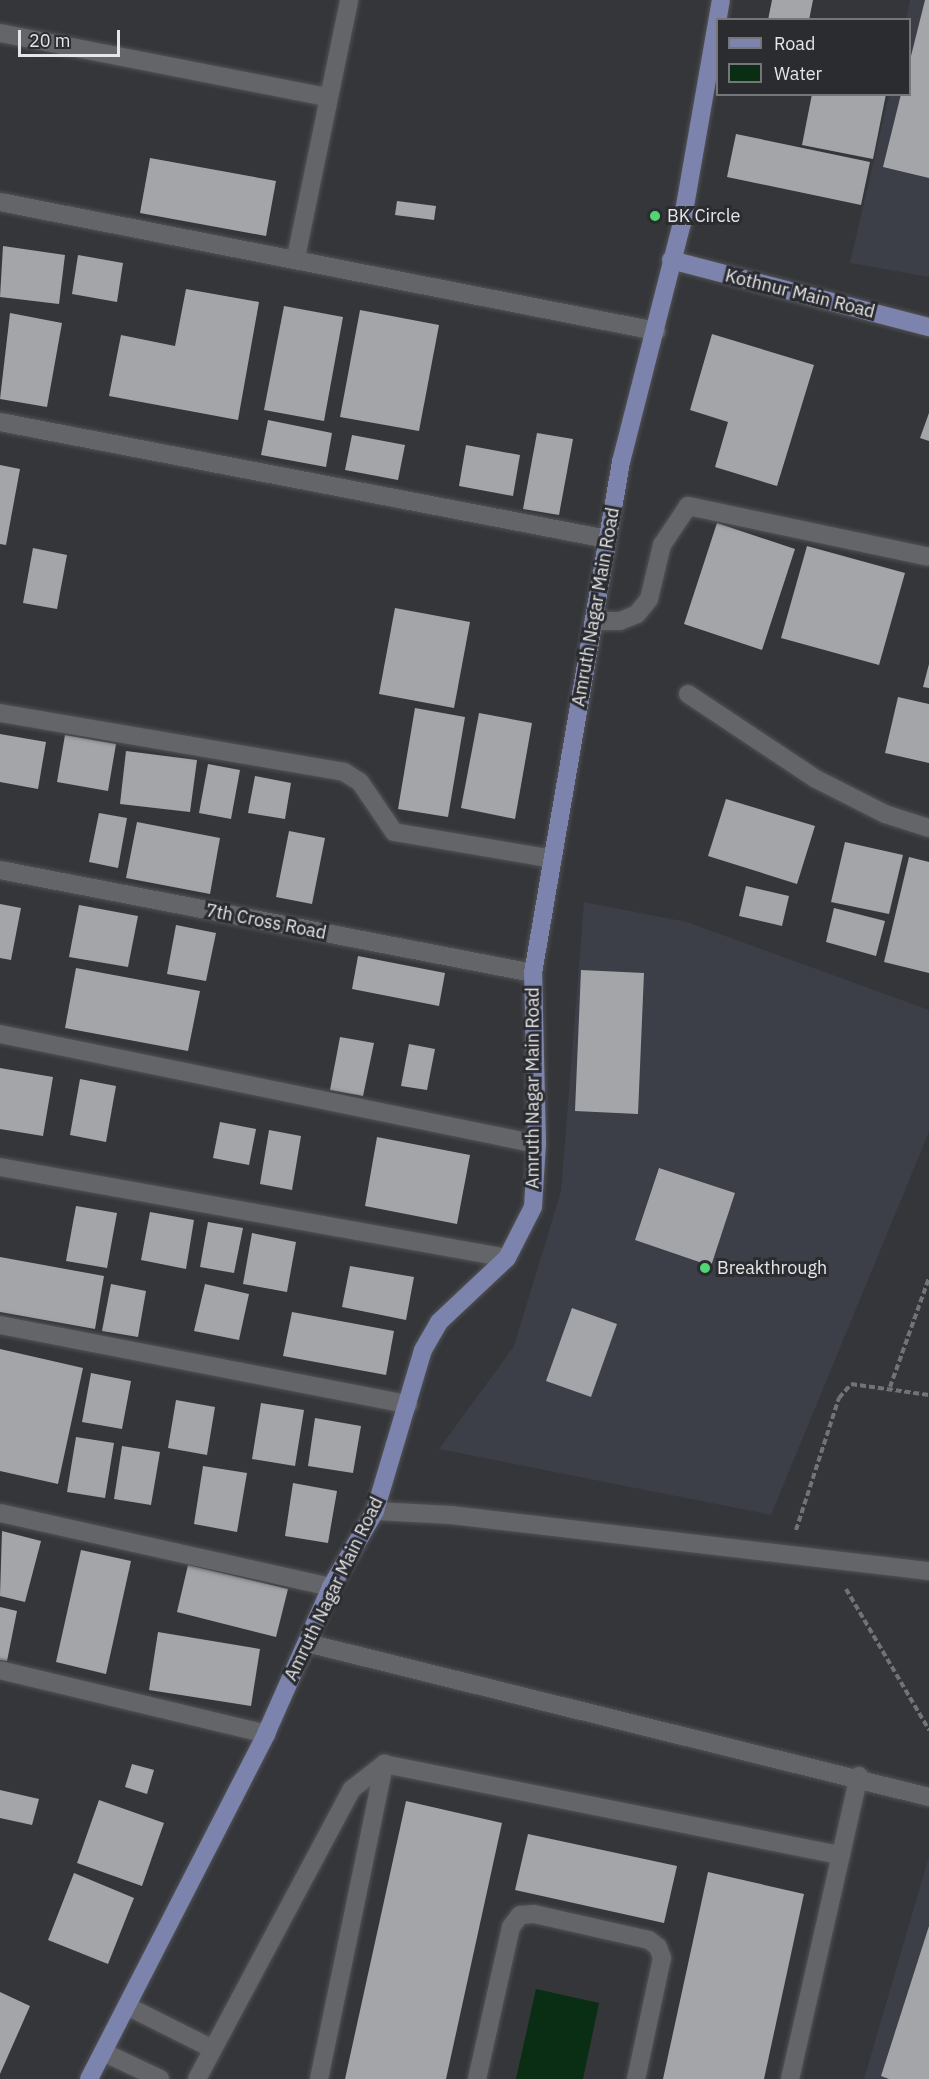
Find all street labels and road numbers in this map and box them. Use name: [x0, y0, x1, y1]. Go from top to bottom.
street label: Kothnur Main Road: [723, 265, 877, 323]
street label: Amruth Nagar Main Road: [568, 506, 624, 708]
street label: 7th Cross Road: [204, 900, 328, 944]
street label: Amruth Nagar Main Road: [522, 987, 544, 1189]
street label: Amruth Nagar Main Road: [280, 1494, 388, 1684]

